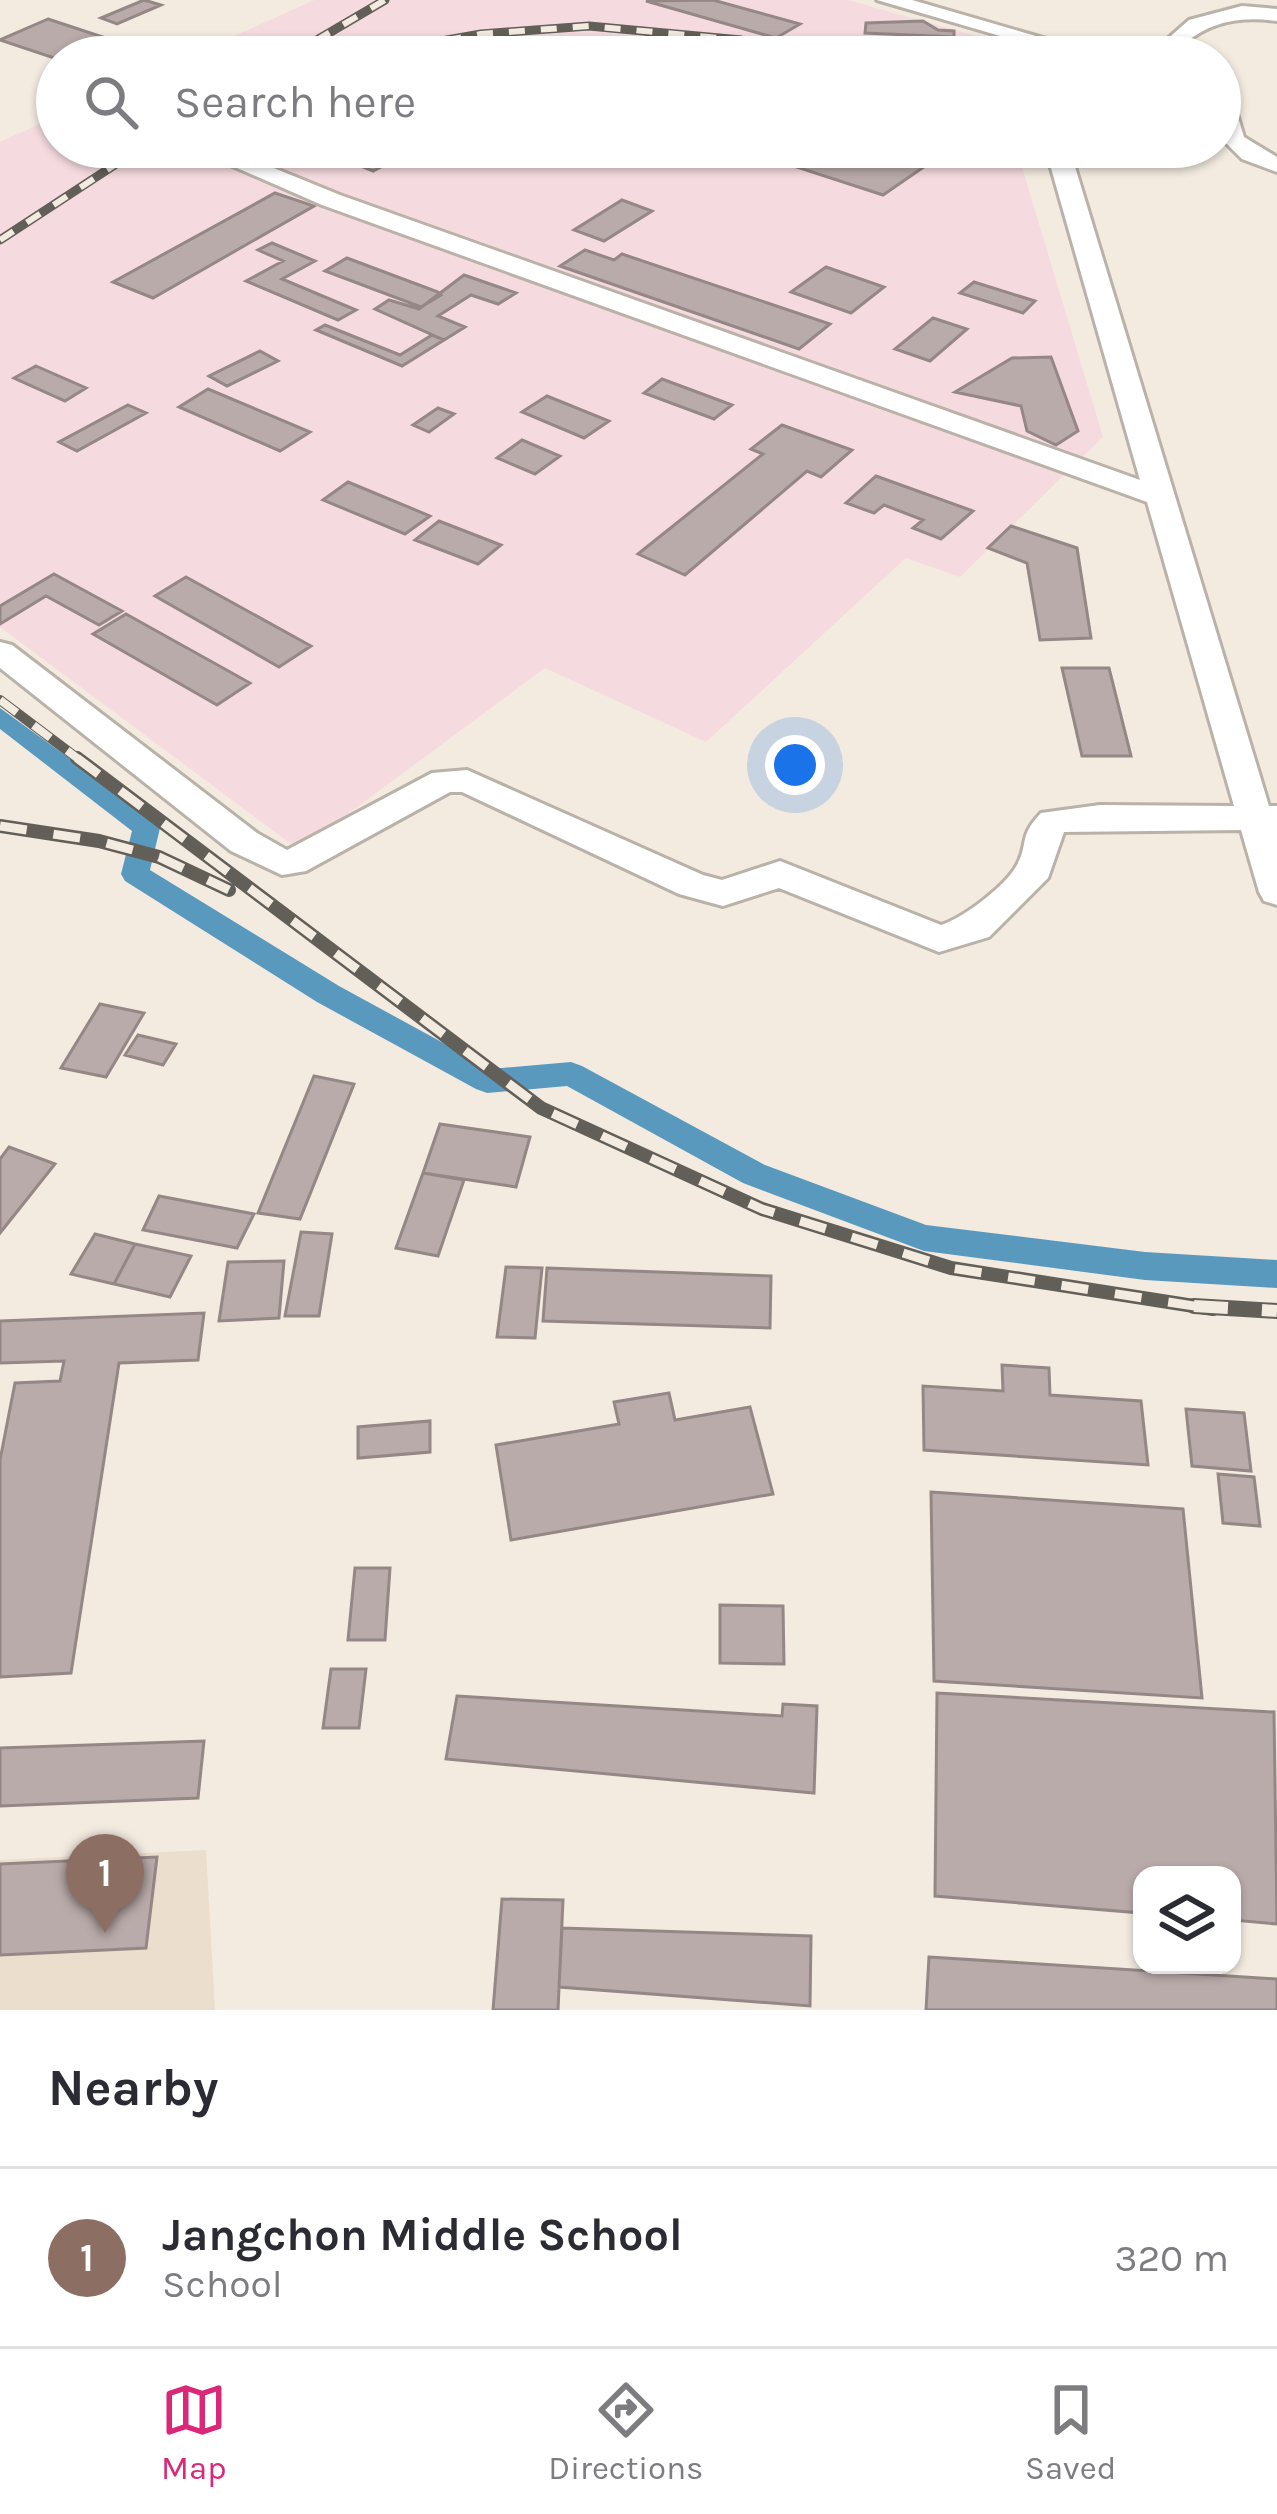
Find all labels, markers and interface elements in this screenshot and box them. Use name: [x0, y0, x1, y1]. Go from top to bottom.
search box: [36, 36, 1241, 168]
icon: search: [78, 69, 144, 135]
text: Search here: [174, 76, 416, 128]
your location: [765, 735, 825, 795]
pin: 1: [66, 1834, 144, 1933]
map controls: [1133, 1866, 1241, 1974]
button: layers: [1133, 1866, 1241, 1974]
text: Nearby: [48, 2058, 218, 2118]
text: Jangchon Middle School: [162, 2209, 683, 2261]
text: 1: [80, 2235, 94, 2281]
text: 320 m: [1114, 2235, 1229, 2281]
text: School: [162, 2261, 283, 2307]
tab: Map: [161, 2377, 227, 2487]
tab: Directions: [548, 2377, 703, 2487]
tab: Saved: [1025, 2377, 1116, 2487]

